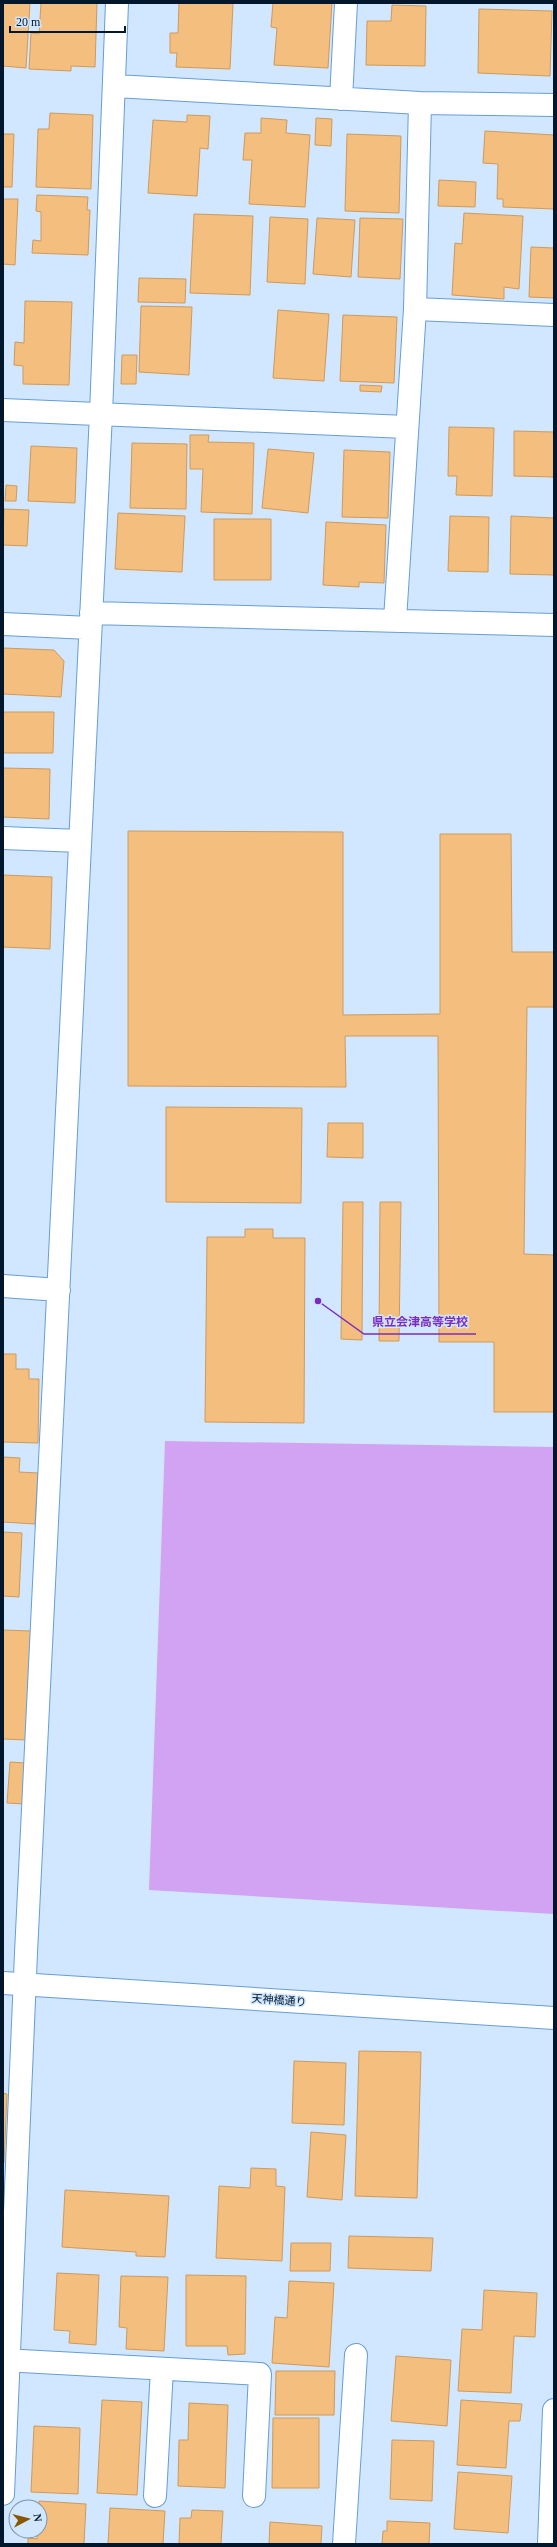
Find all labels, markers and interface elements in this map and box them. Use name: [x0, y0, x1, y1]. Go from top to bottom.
scale bar: [10, 8, 125, 34]
text: 20 m: [16, 15, 41, 29]
callout: 県立会津高等学校: [364, 1310, 476, 1334]
text: 県立会津高等学校: [372, 1315, 468, 1329]
street label: 天神橋通り: [251, 1992, 307, 2008]
north arrow: [8, 2499, 48, 2539]
text: N: [31, 2513, 44, 2523]

